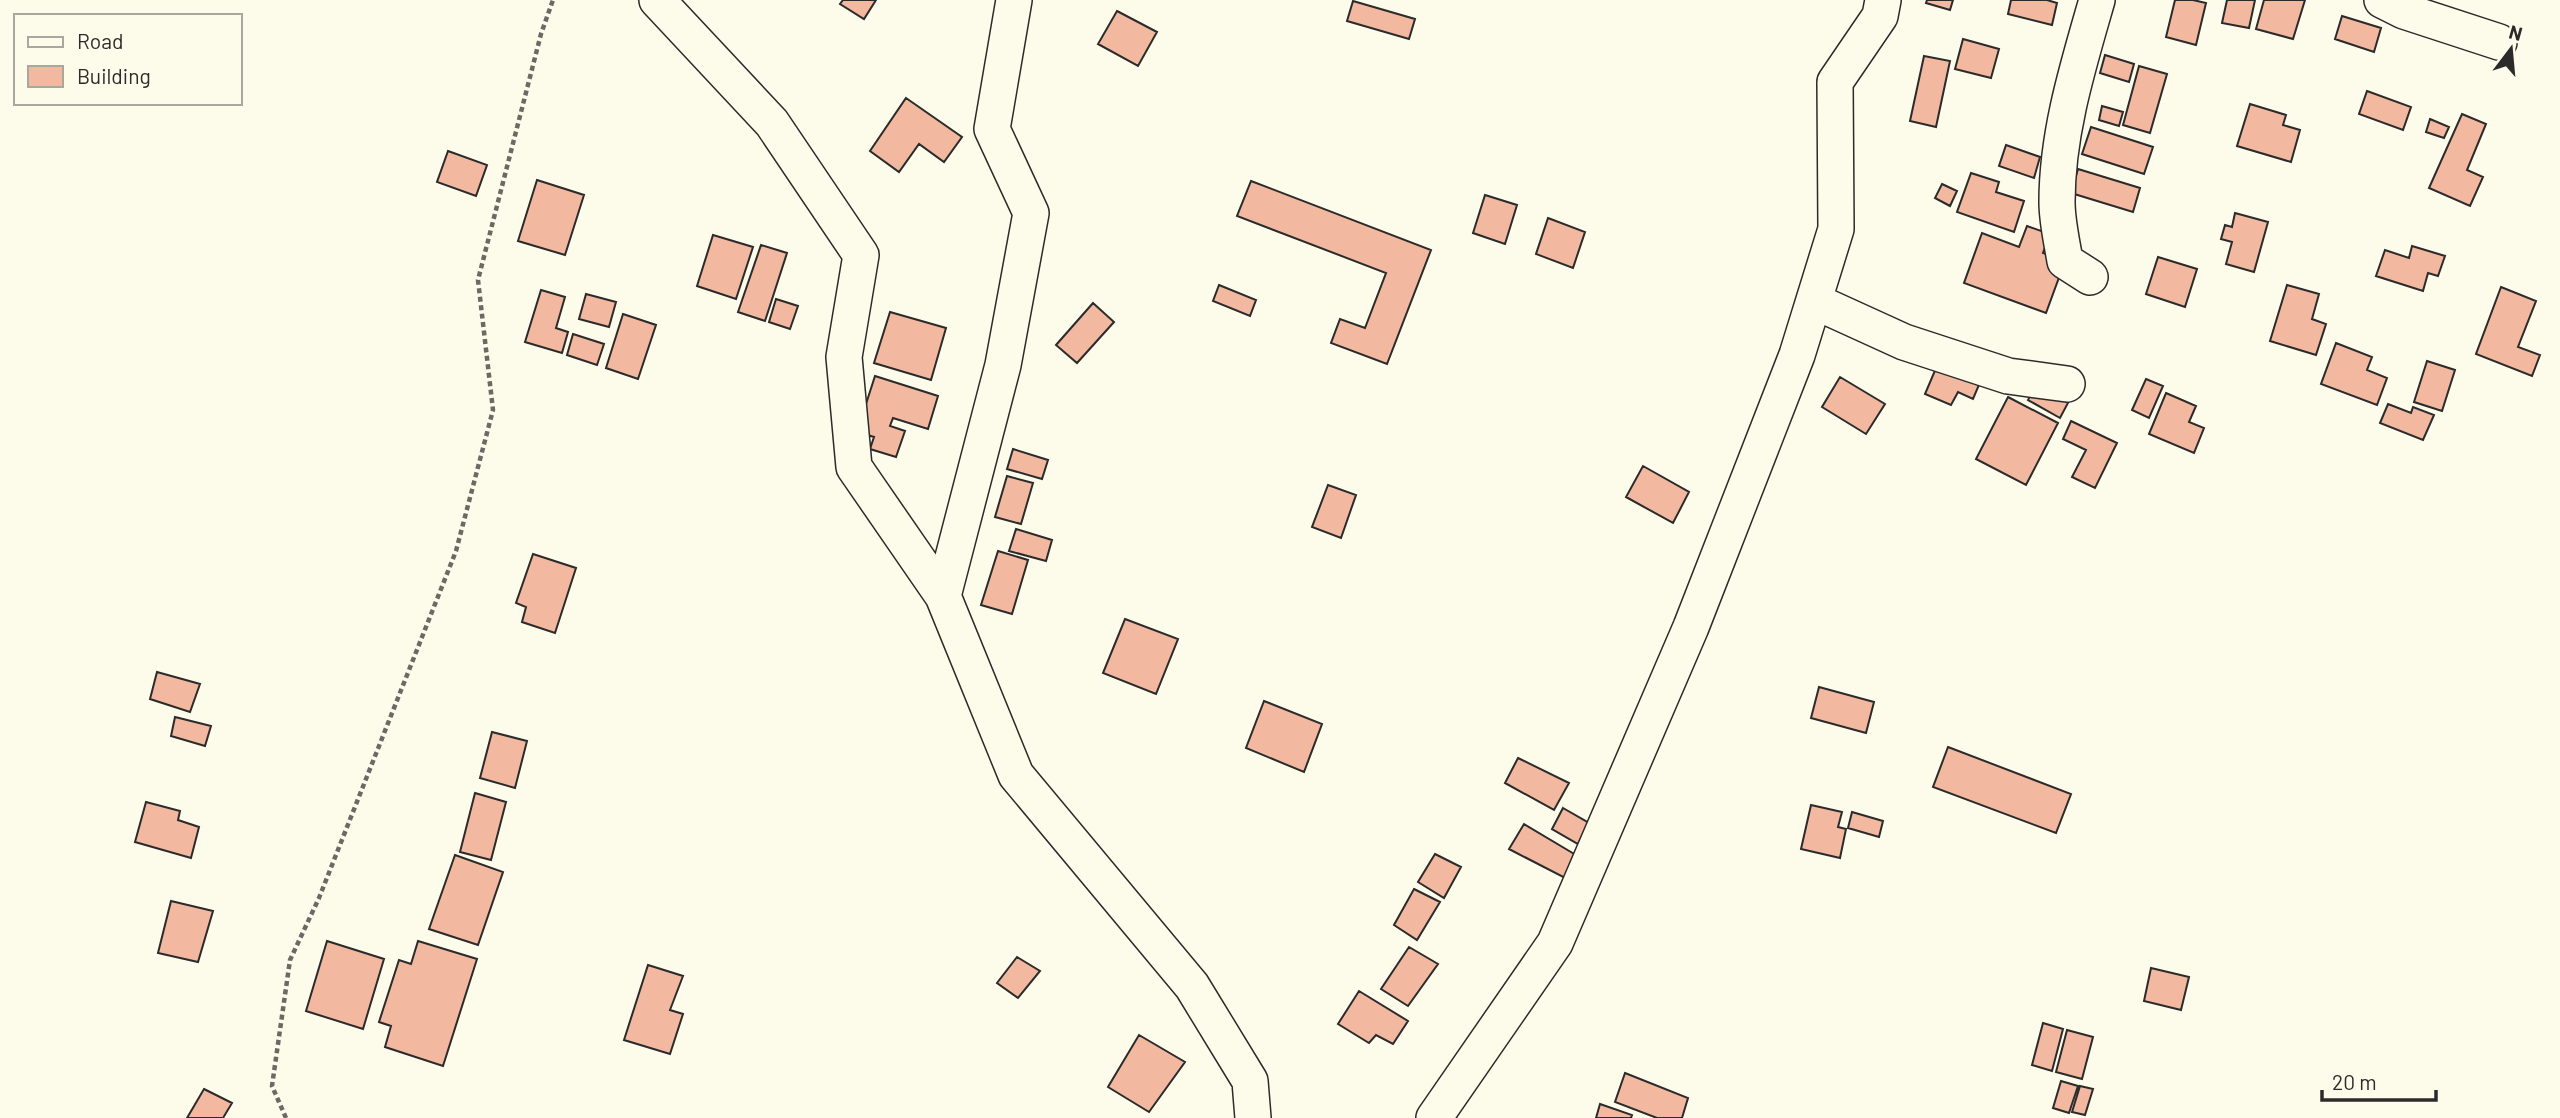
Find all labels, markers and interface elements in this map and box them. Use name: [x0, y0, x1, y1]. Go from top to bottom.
legend: [14, 14, 242, 105]
north arrow: [2476, 14, 2546, 84]
text: N: [2507, 19, 2525, 45]
text: Road: [77, 28, 123, 53]
text: Building: [77, 63, 151, 88]
scale bar: [2322, 1058, 2436, 1102]
text: 20 m: [2332, 1069, 2377, 1094]

